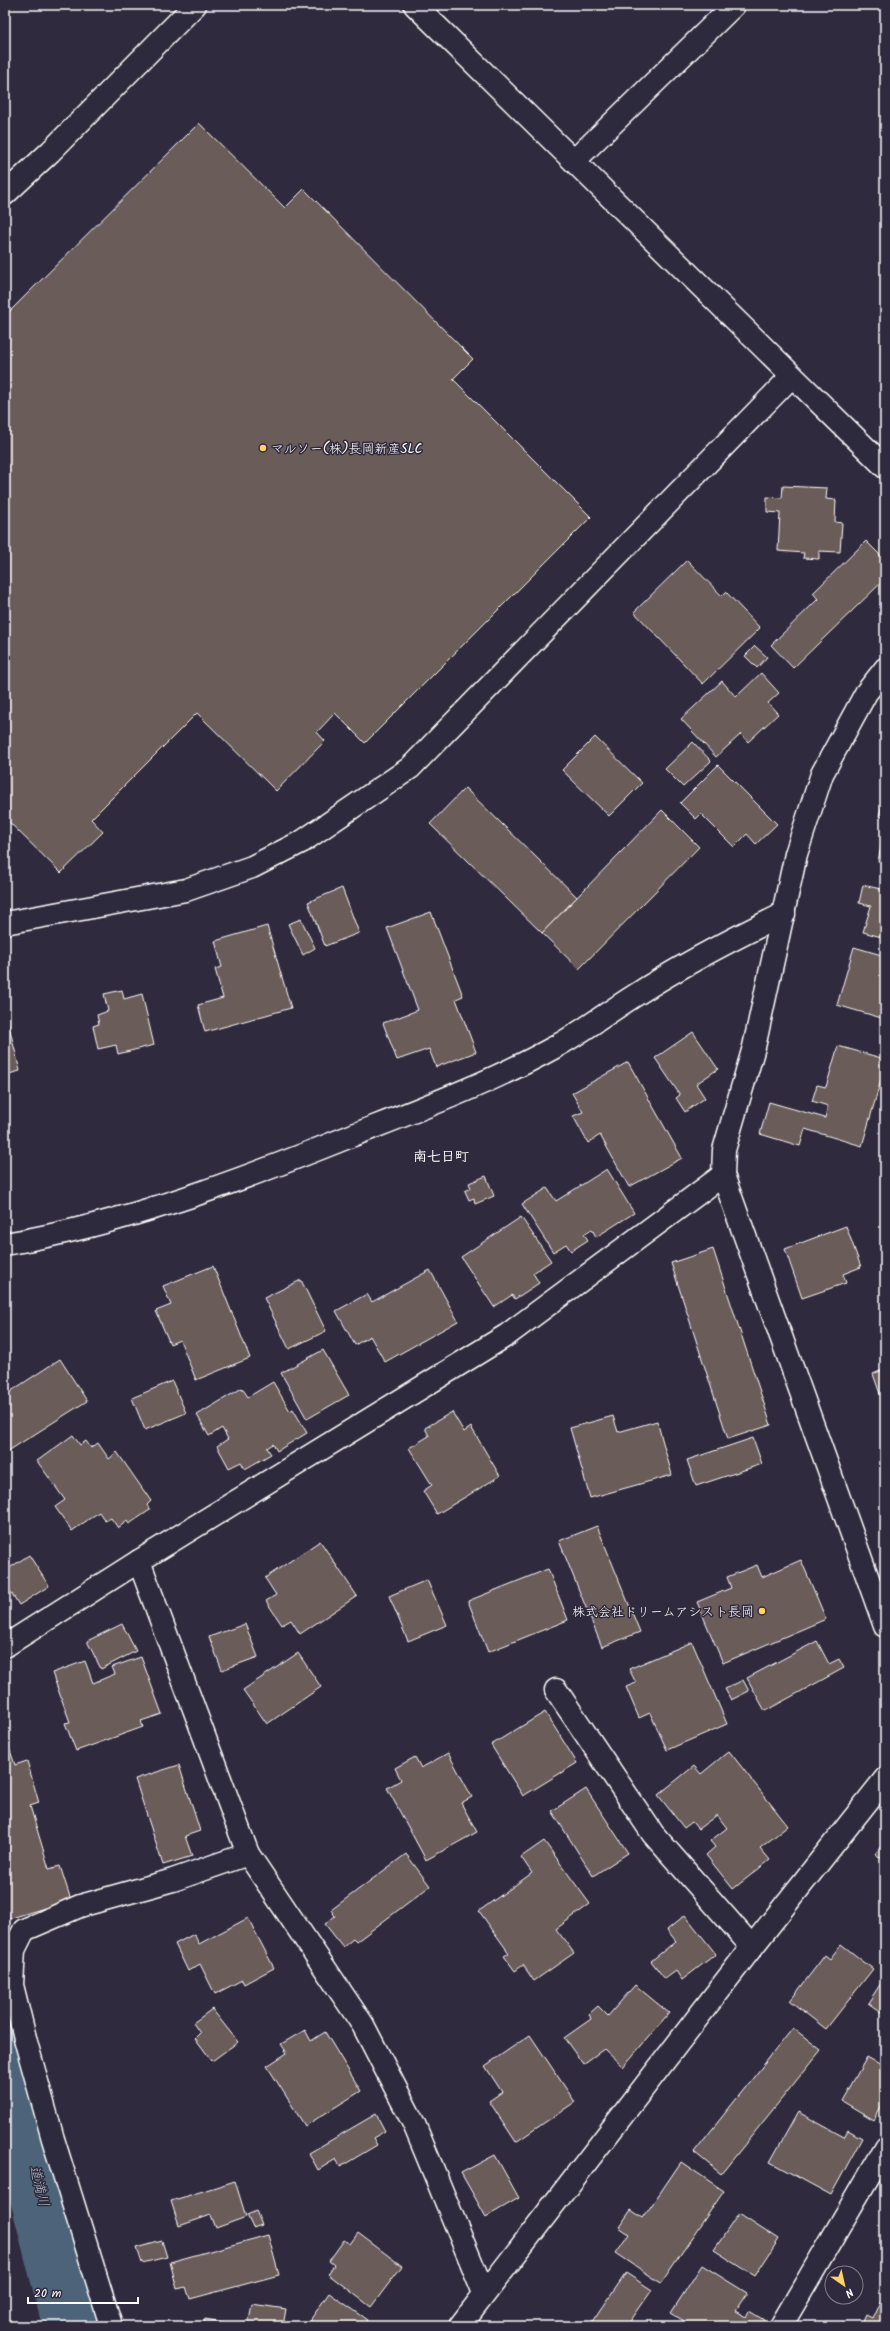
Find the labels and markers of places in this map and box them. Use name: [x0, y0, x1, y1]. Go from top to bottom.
place label: マルソー(株)長岡新産SLC: [271, 439, 423, 460]
marker: マルソー(株)長岡新産SLC: [258, 443, 268, 453]
place label: 株式会社ドリームアシスト長岡: [572, 1602, 754, 1623]
marker: 株式会社ドリームアシスト長岡: [757, 1606, 767, 1616]

